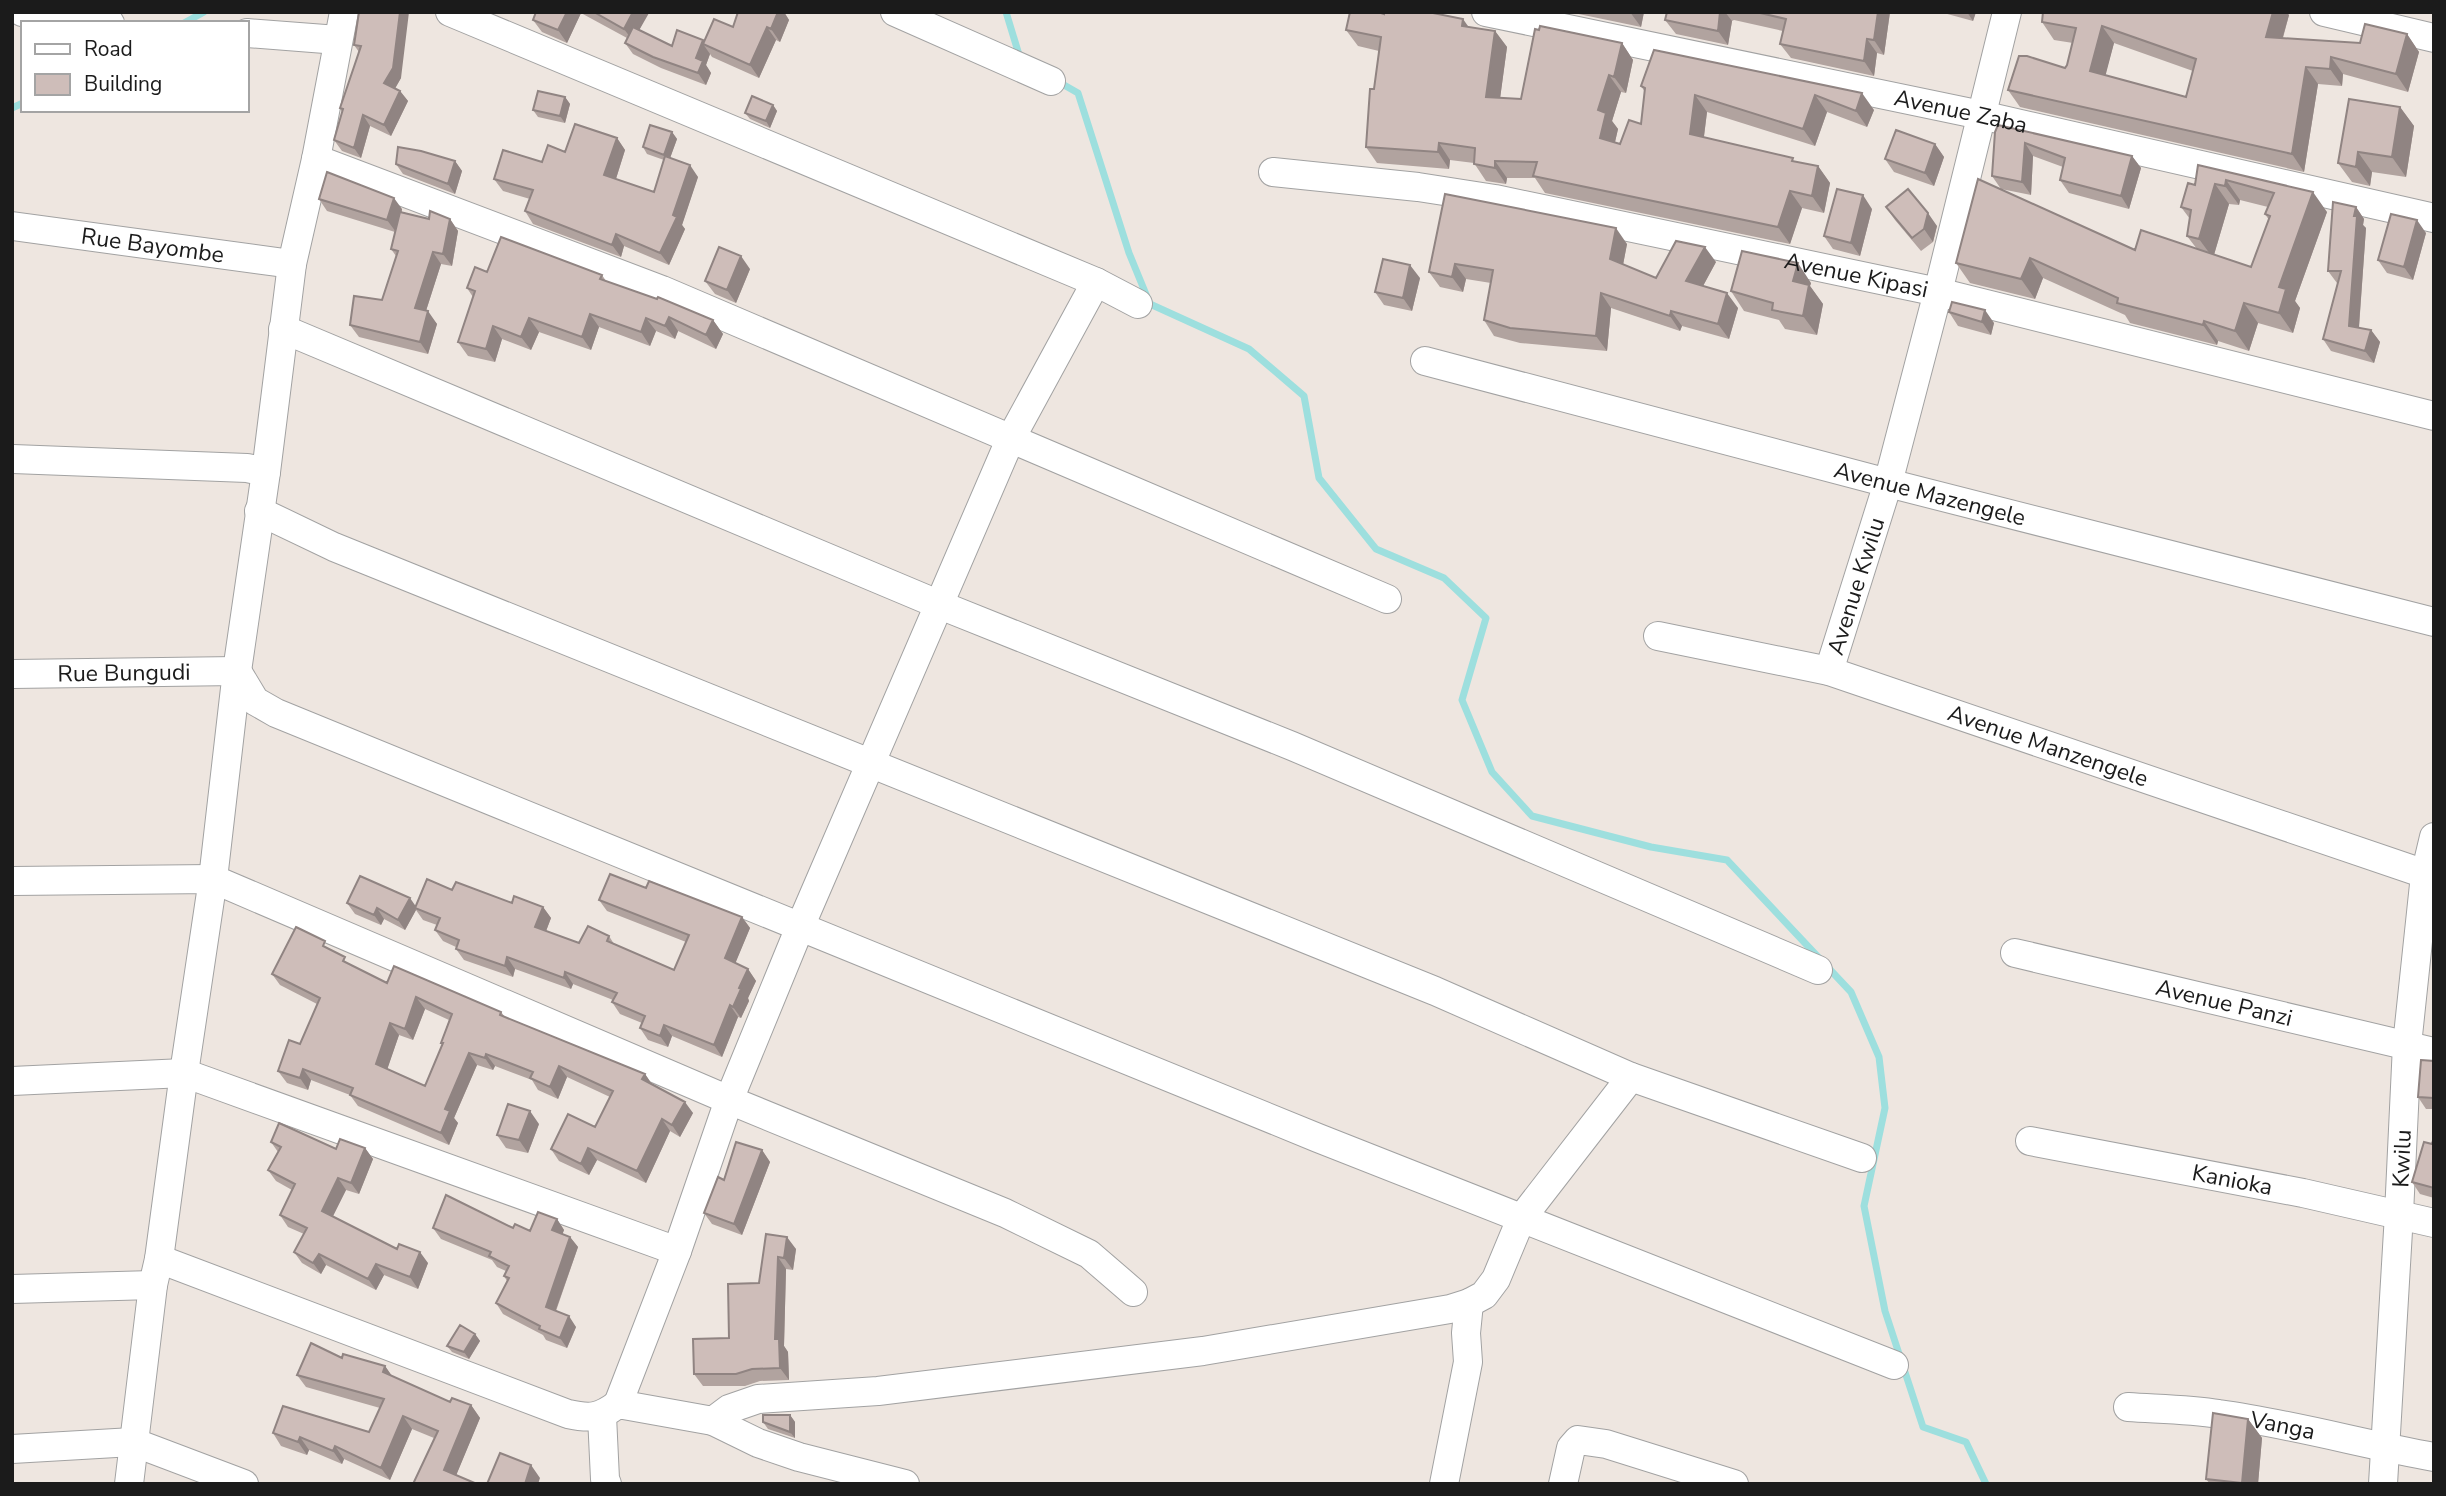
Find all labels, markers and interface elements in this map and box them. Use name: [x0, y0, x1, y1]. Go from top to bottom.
legend: [21, 21, 248, 112]
text: Road: [84, 35, 133, 63]
text: Building: [84, 70, 162, 98]
street label: Avenue Zaba: [1891, 82, 2030, 141]
street label: Rue Bayombe: [79, 220, 226, 270]
street label: Avenue Kipasi: [1782, 245, 1931, 305]
street label: Avenue Mazengele: [1831, 454, 2029, 533]
street label: Avenue Kwilu: [1820, 513, 1892, 659]
street label: Rue Bungudi: [57, 656, 191, 689]
street label: Avenue Manzengele: [1944, 697, 2152, 794]
street label: Avenue Panzi: [2153, 971, 2296, 1034]
street label: Kwilu: [2385, 1129, 2418, 1188]
street label: Kanioka: [2189, 1157, 2275, 1202]
street label: Vanga: [2247, 1403, 2318, 1447]

